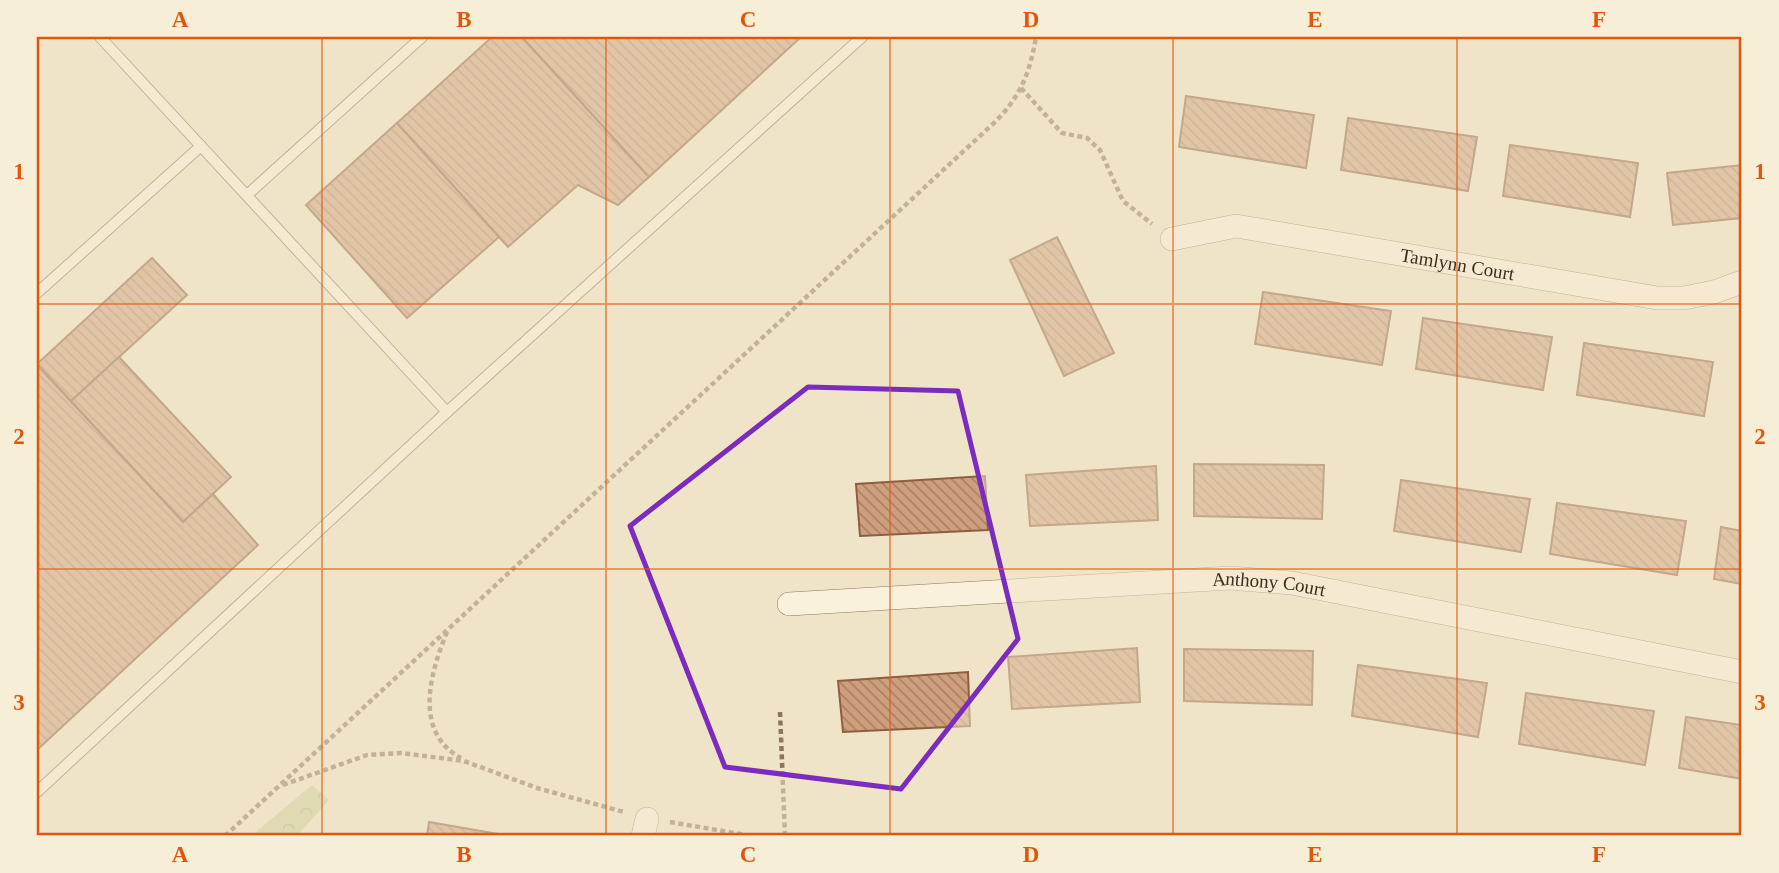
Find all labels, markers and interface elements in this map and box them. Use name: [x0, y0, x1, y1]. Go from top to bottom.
text: A: [172, 7, 189, 32]
text: B: [456, 7, 472, 32]
text: C: [740, 7, 756, 32]
text: D: [1023, 7, 1039, 32]
text: E: [1307, 7, 1323, 32]
text: F: [1592, 7, 1606, 32]
text: 1: [13, 159, 25, 184]
text: 1: [1754, 159, 1766, 184]
street label: Tamlynn Court: [1399, 244, 1517, 285]
text: 2: [13, 424, 25, 449]
text: 2: [1754, 424, 1766, 449]
street label: Anthony Court: [1211, 568, 1328, 601]
text: 3: [13, 690, 25, 715]
text: 3: [1754, 690, 1766, 715]
text: A: [172, 842, 189, 867]
text: B: [456, 842, 472, 867]
text: C: [740, 842, 756, 867]
text: D: [1023, 842, 1039, 867]
text: E: [1307, 842, 1323, 867]
text: F: [1592, 842, 1606, 867]

